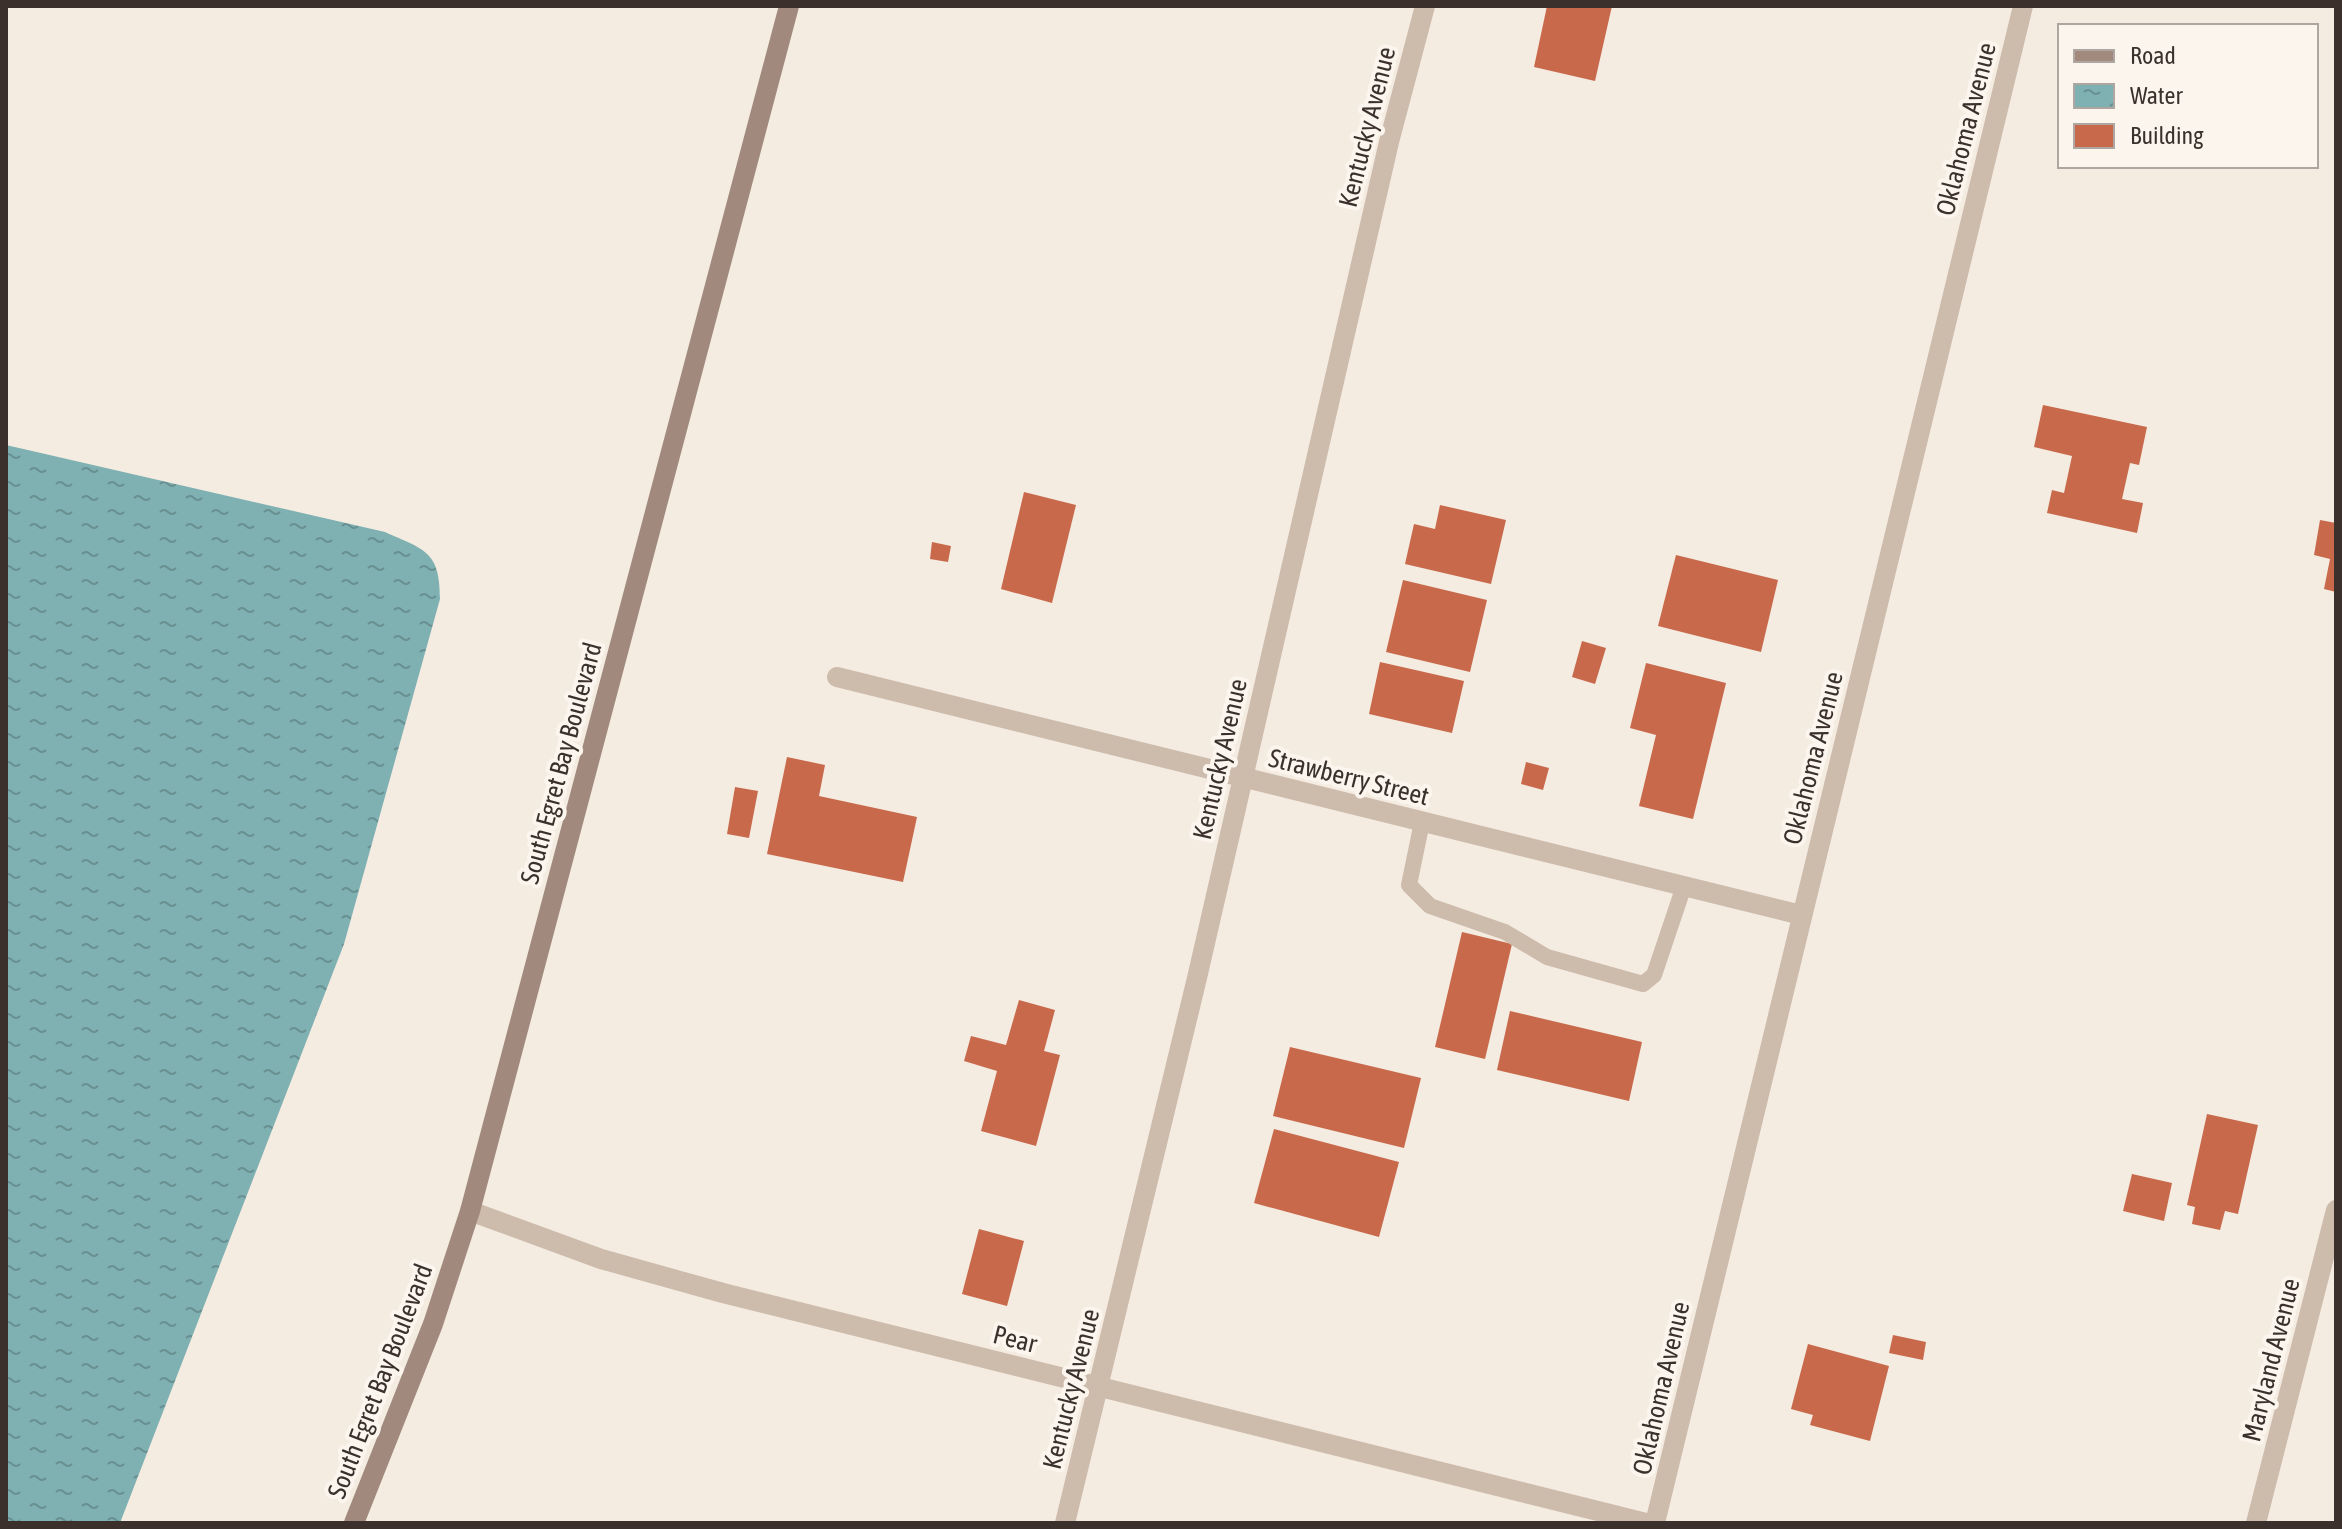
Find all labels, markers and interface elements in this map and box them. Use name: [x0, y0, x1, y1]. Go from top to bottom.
legend: [2058, 24, 2318, 168]
street label: Oklahoma Avenue: [1930, 40, 2002, 218]
text: Road: [2130, 42, 2176, 69]
street label: Kentucky Avenue: [1333, 44, 1401, 210]
text: Water: [2130, 82, 2183, 109]
text: Building: [2130, 122, 2204, 149]
street label: South Egret Bay Boulevard: [514, 639, 608, 887]
street label: Oklahoma Avenue: [1777, 669, 1849, 847]
street label: Kentucky Avenue: [1187, 676, 1253, 842]
street label: Strawberry Street: [1266, 743, 1432, 811]
street label: South Egret Bay Boulevard: [321, 1260, 439, 1502]
street label: Maryland Avenue: [2236, 1275, 2306, 1445]
street label: Oklahoma Avenue: [1627, 1299, 1695, 1477]
street label: Kentucky Avenue: [1037, 1306, 1105, 1472]
street label: Pear: [990, 1319, 1040, 1359]

